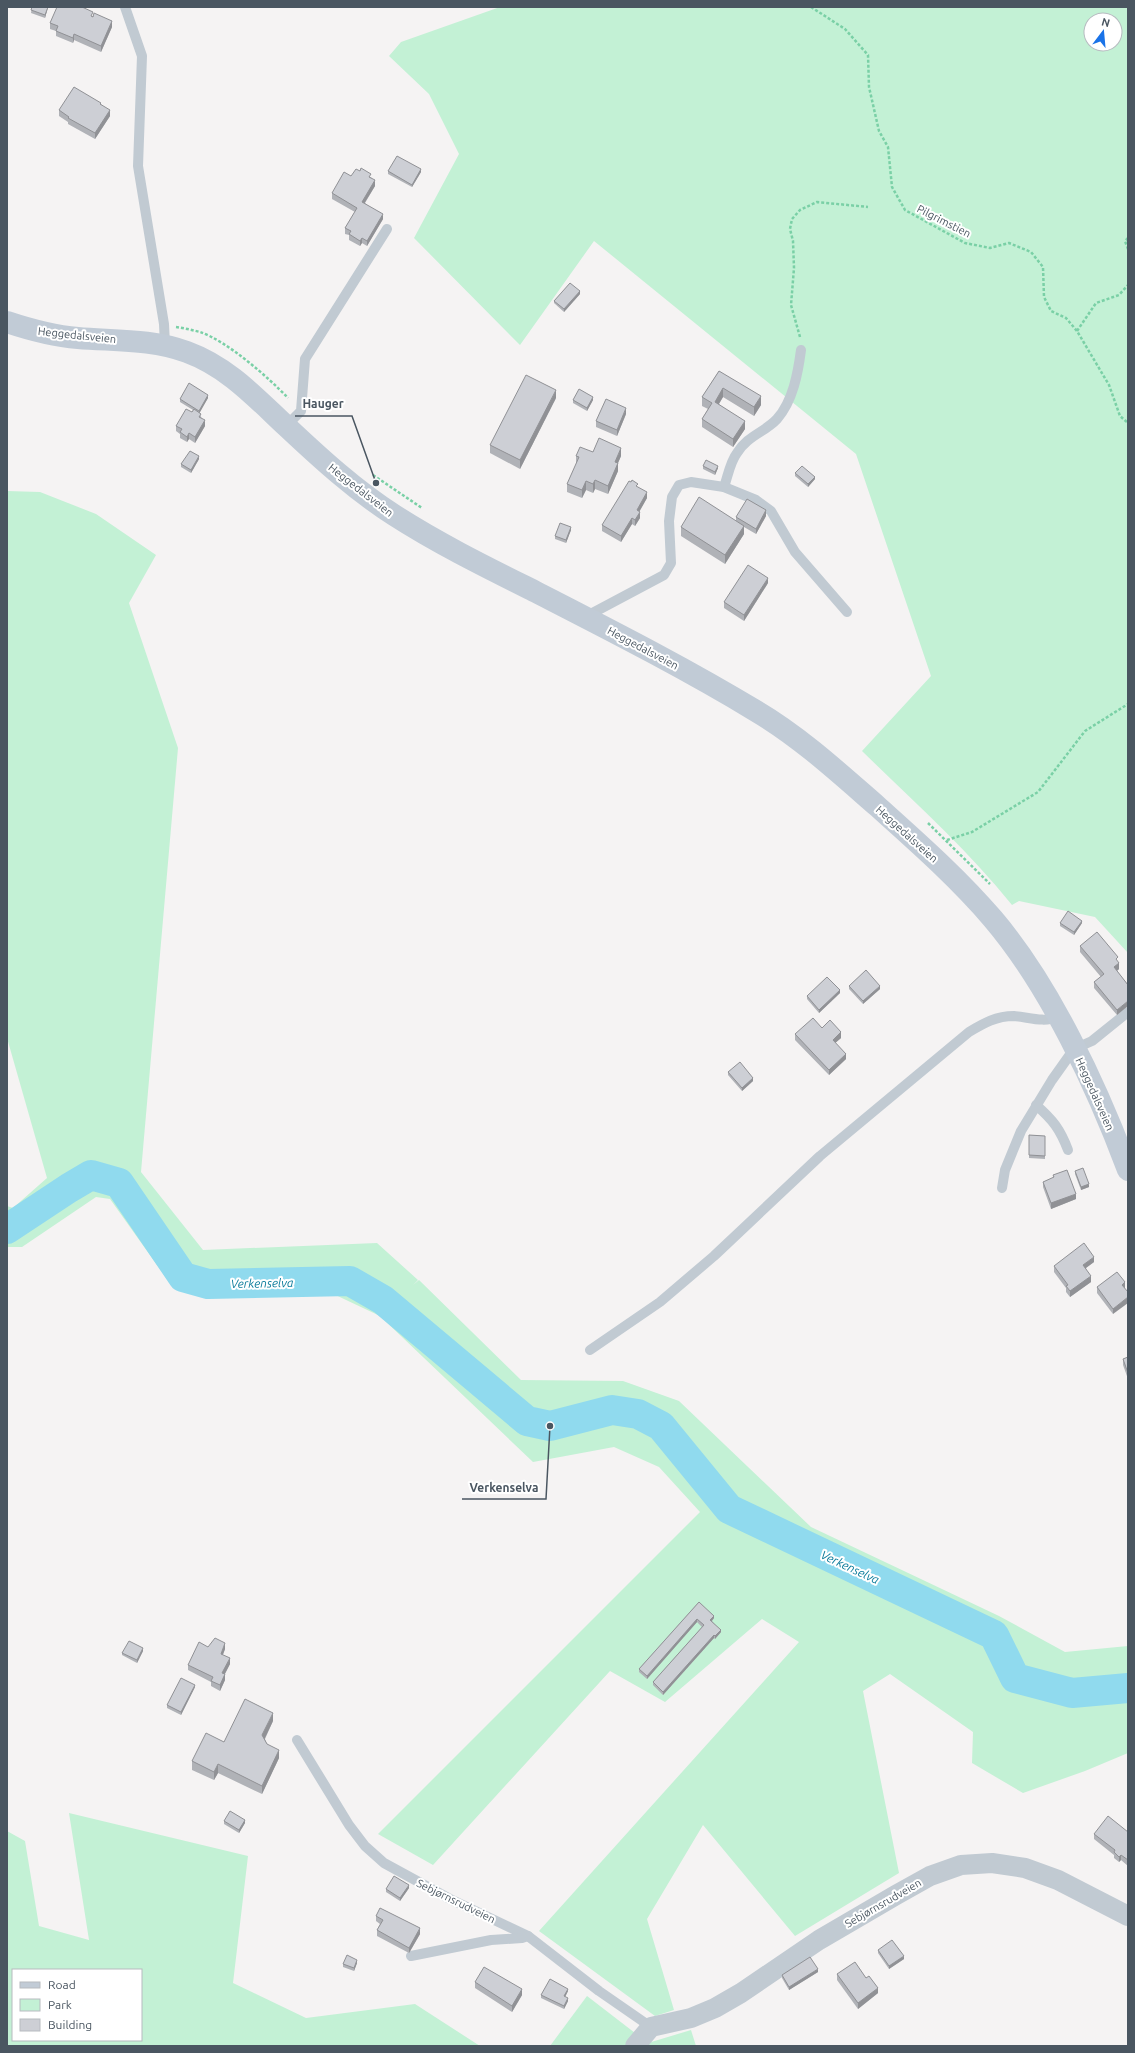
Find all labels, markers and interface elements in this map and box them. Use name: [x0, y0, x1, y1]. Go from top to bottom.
north arrow: [1083, 12, 1123, 52]
text: N: [1100, 15, 1111, 29]
street label: Pilgrimstien: [915, 202, 973, 240]
street label: Heggedalsveien: [37, 325, 117, 345]
callout: Hauger: [295, 392, 352, 416]
text: Hauger: [302, 397, 344, 410]
street label: Heggedalsveien: [326, 461, 396, 519]
street label: Heggedalsveien: [605, 624, 681, 672]
street label: Heggedalsveien: [874, 803, 940, 865]
street label: Heggedalsveien: [1074, 1056, 1116, 1132]
water label: Verkenselva: [230, 1276, 294, 1290]
callout: Verkenselva: [462, 1475, 546, 1499]
text: Verkenselva: [470, 1481, 538, 1494]
water label: Verkenselva: [819, 1548, 882, 1586]
street label: Sebjørnsrudveien: [843, 1876, 923, 1930]
street label: Sebjørnsrudveien: [415, 1877, 497, 1925]
legend: [12, 1969, 142, 2041]
text: Road: [48, 1978, 76, 1991]
text: Park: [48, 1998, 72, 2011]
text: Building: [48, 2018, 92, 2031]

